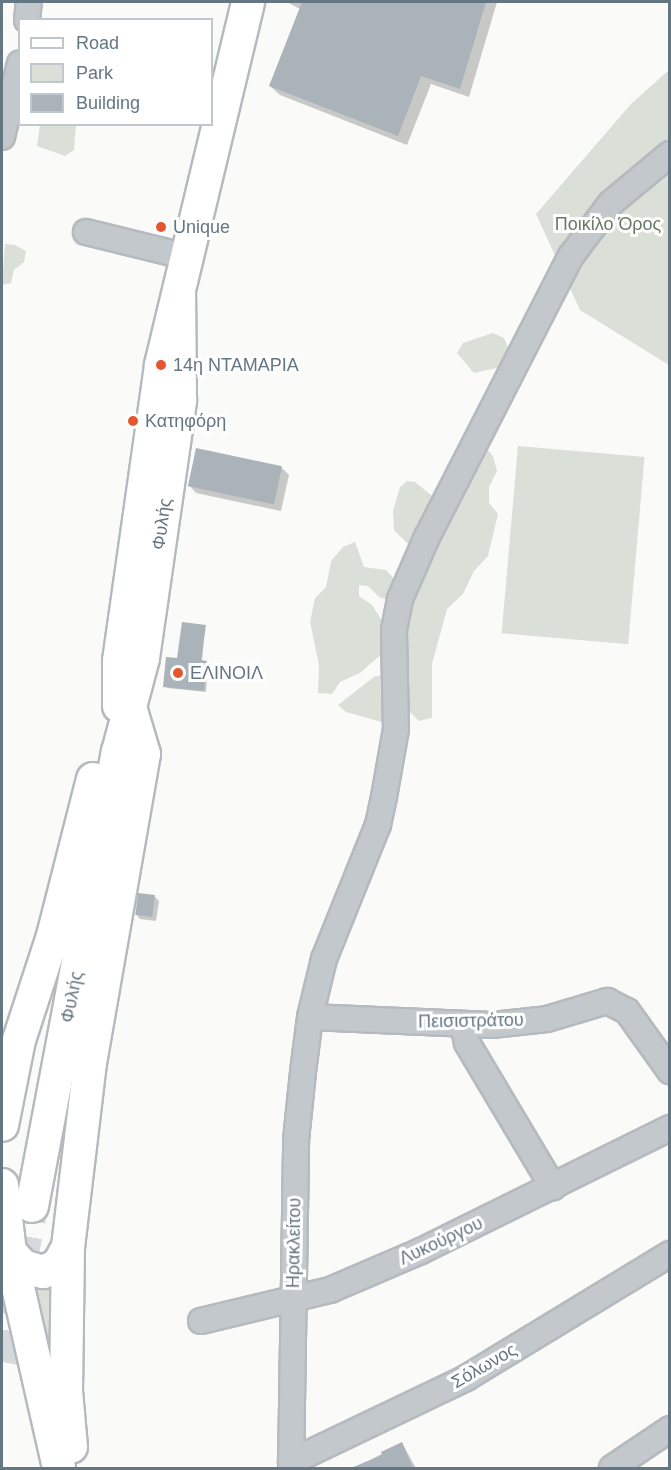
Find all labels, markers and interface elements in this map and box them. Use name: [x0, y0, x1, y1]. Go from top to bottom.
legend: [18, 18, 213, 126]
text: Road: [76, 33, 119, 53]
text: Park: [76, 63, 113, 83]
text: Building: [76, 93, 140, 113]
park label: Ποικίλο Όρος: [555, 213, 661, 235]
place label: Unique: [173, 216, 230, 238]
marker: Unique: [154, 220, 168, 234]
place label: 14η ΝΤΑΜΑΡΙΑ: [173, 354, 299, 376]
marker: 14η ΝΤΑΜΑΡΙΑ: [154, 358, 168, 372]
place label: Κατηφόρη: [145, 410, 226, 432]
marker: Κατηφόρη: [126, 414, 140, 428]
street label: Φυλής: [148, 497, 176, 551]
place label: ΕΛΙΝΟΙΛ: [190, 662, 263, 684]
marker: ΕΛΙΝΟΙΛ: [171, 666, 185, 680]
street label: Φυλής: [56, 969, 88, 1025]
street label: Πεισιστράτου: [418, 1009, 524, 1033]
street label: Ηρακλείτου: [282, 1198, 306, 1288]
street label: Λυκούργου: [396, 1212, 486, 1270]
street label: Σόλωνος: [448, 1339, 520, 1393]

